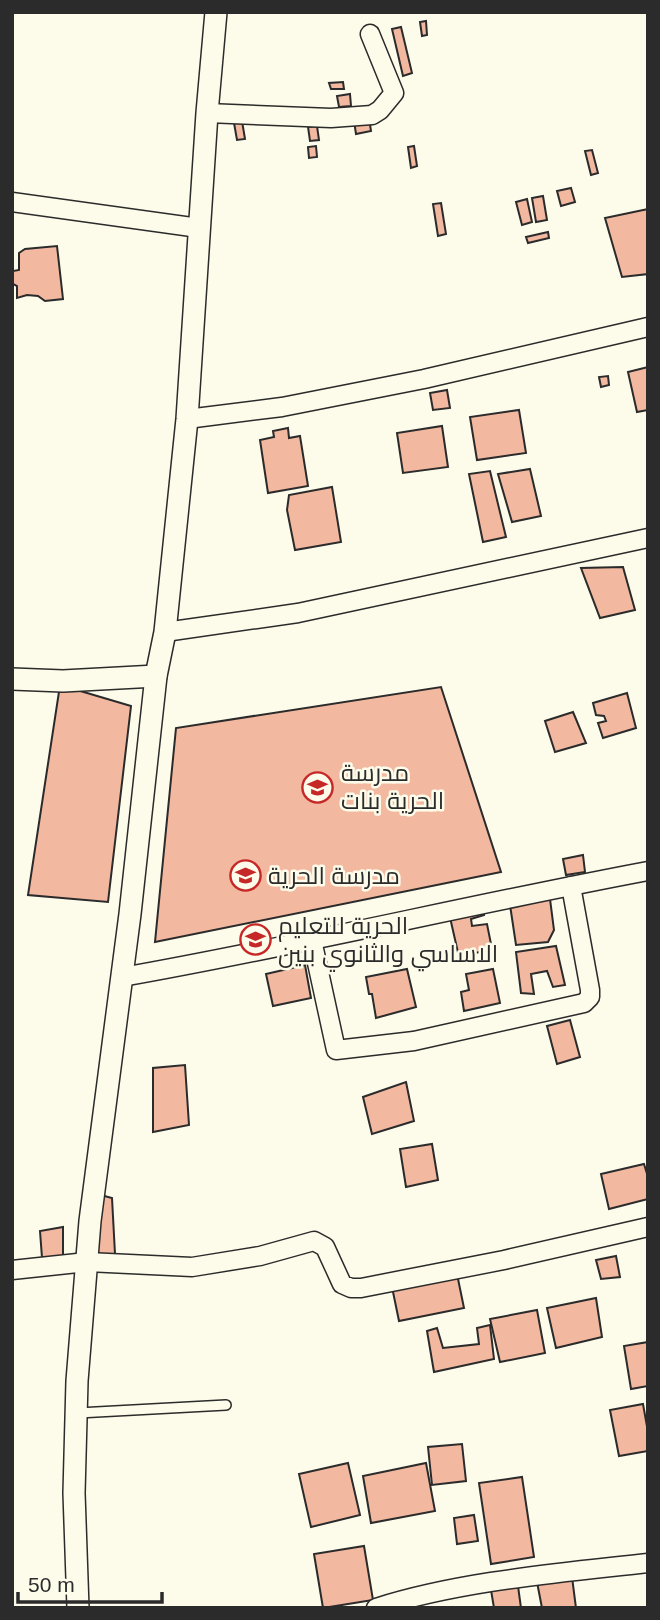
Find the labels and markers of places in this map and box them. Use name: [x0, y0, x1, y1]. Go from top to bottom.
place label: مدرسة الحرية بنات: [341, 759, 444, 814]
school or university icon: مدرسة الحرية بنات: [301, 770, 335, 804]
school or university icon: مدرسة الحرية: [228, 859, 262, 893]
place label: مدرسة الحرية: [268, 862, 400, 889]
place label: الحرية للتعليم الاساسي والثانوي بنين: [278, 912, 498, 972]
school or university icon: الحرية للتعليم الاساسي والثانوي بنين: [238, 923, 272, 957]

